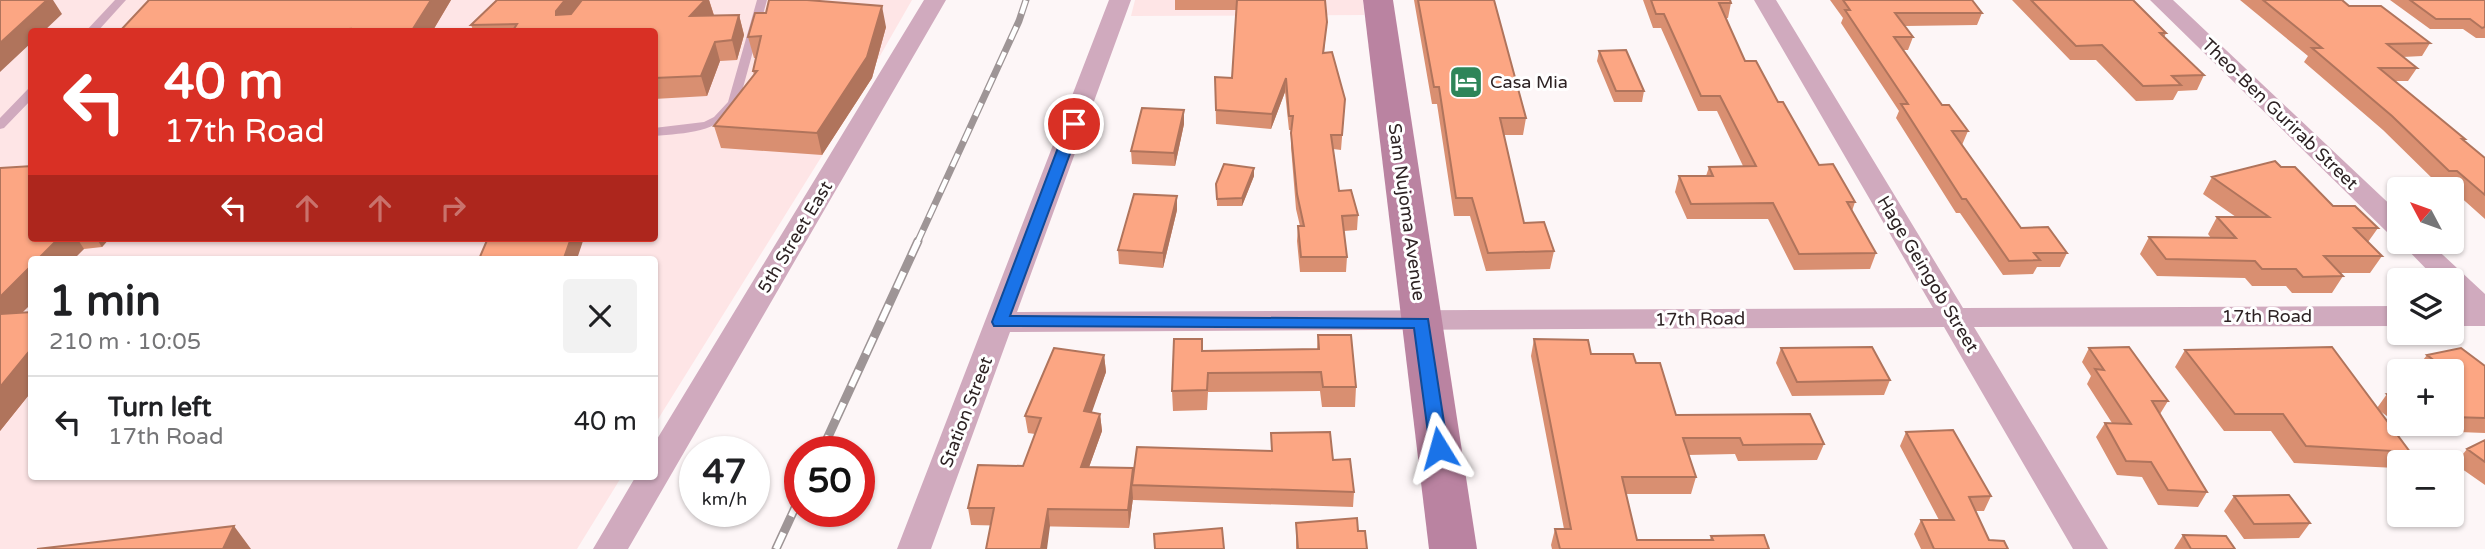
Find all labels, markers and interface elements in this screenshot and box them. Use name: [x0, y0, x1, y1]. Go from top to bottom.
street label: Theo-Ben Gurirab Street: [2197, 34, 2363, 195]
text: 40 m: [164, 53, 283, 112]
icon: left: [49, 56, 140, 147]
hotel icon: Casa Mia: [1447, 63, 1485, 101]
place label: Casa Mia: [1490, 71, 1568, 93]
pin: [1044, 94, 1104, 154]
icon: arrive: [1055, 105, 1093, 143]
text: 17th Road: [164, 113, 325, 151]
street label: Sam Nujoma Avenue: [1384, 122, 1430, 302]
street label: 5th Street East: [753, 177, 837, 297]
north arrow: [2387, 177, 2464, 254]
map controls: [2387, 177, 2464, 527]
icon: left: [215, 189, 253, 227]
icon: ahead: [288, 189, 326, 227]
icon: ahead: [361, 189, 399, 227]
icon: right: [434, 189, 472, 227]
street label: Hage Geingob Street: [1872, 192, 1984, 356]
button: layers: [2387, 268, 2464, 345]
text: 1 min: [49, 276, 161, 327]
button: close: [563, 279, 637, 353]
street label: 17th Road: [2222, 305, 2312, 327]
street label: 17th Road: [1655, 307, 1745, 331]
text: 210 m · 10:05: [49, 328, 201, 356]
street label: Station Street: [935, 353, 997, 470]
button: +: [2387, 359, 2464, 436]
text: Turn left: [108, 392, 211, 423]
icon: left: [49, 403, 87, 441]
text: 40 m: [574, 406, 637, 437]
position arrow: [1402, 411, 1476, 485]
text: 17th Road: [108, 423, 223, 451]
speed limit sign: 50: [784, 436, 875, 527]
button: −: [2387, 450, 2464, 527]
text: 47: [703, 451, 746, 493]
text: km/h: [702, 488, 747, 510]

